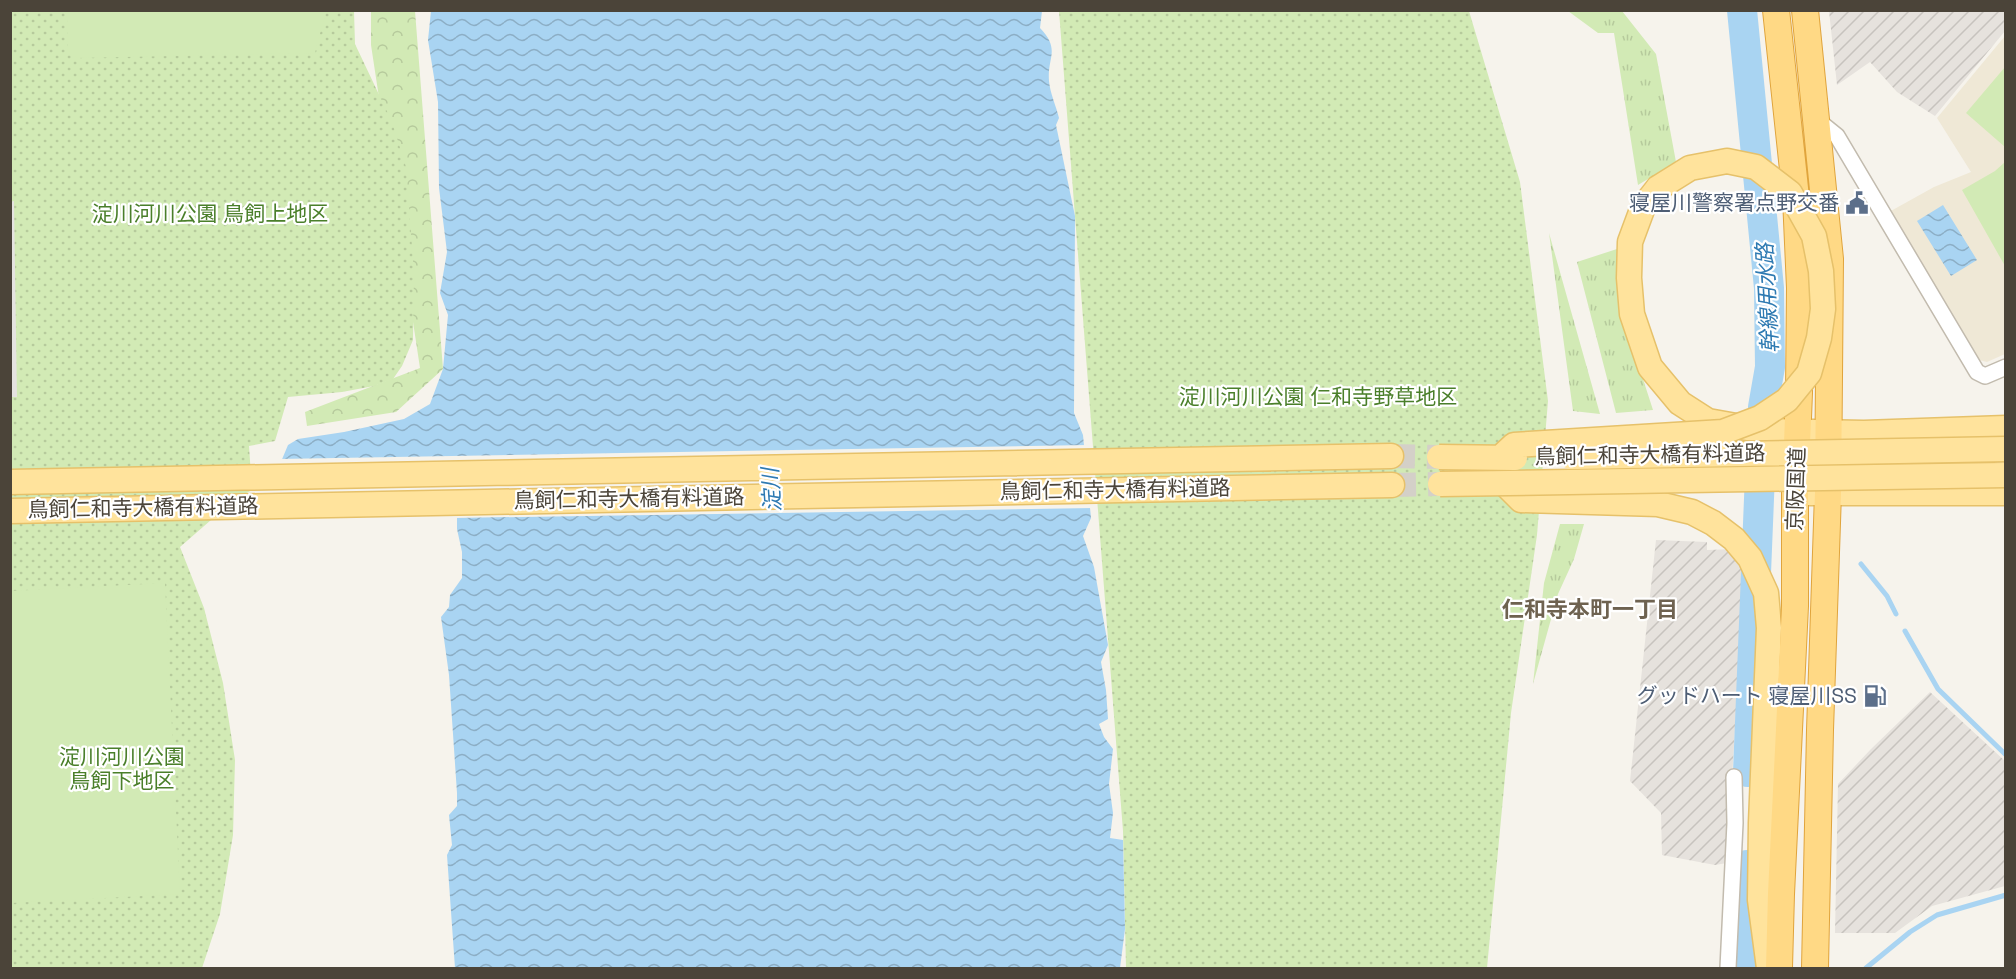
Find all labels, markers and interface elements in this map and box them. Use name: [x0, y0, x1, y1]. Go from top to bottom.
place label: 寝屋川警察署点野交番: [1629, 189, 1839, 216]
public building icon: 寝屋川警察署点野交番: [1844, 190, 1870, 216]
park label: 淀川河川公園 鳥飼上地区: [92, 200, 328, 227]
water label: 幹線用水路: [1750, 240, 1784, 354]
park label: 淀川河川公園 仁和寺野草地区: [1179, 383, 1457, 410]
street label: 鳥飼仁和寺大橋有料道路: [1534, 439, 1766, 470]
street label: 京阪国道: [1781, 447, 1810, 531]
water label: 淀川: [755, 465, 787, 513]
street label: 鳥飼仁和寺大橋有料道路: [999, 474, 1231, 505]
street label: 鳥飼仁和寺大橋有料道路: [513, 483, 745, 514]
street label: 鳥飼仁和寺大橋有料道路: [27, 492, 259, 523]
district label: 仁和寺本町一丁目: [1502, 595, 1678, 623]
place label: グッドハート 寝屋川SS: [1637, 682, 1857, 709]
fuel station icon: グッドハート 寝屋川SS: [1862, 683, 1888, 709]
park label: 淀川河川公園 鳥飼下地区: [59, 743, 185, 794]

